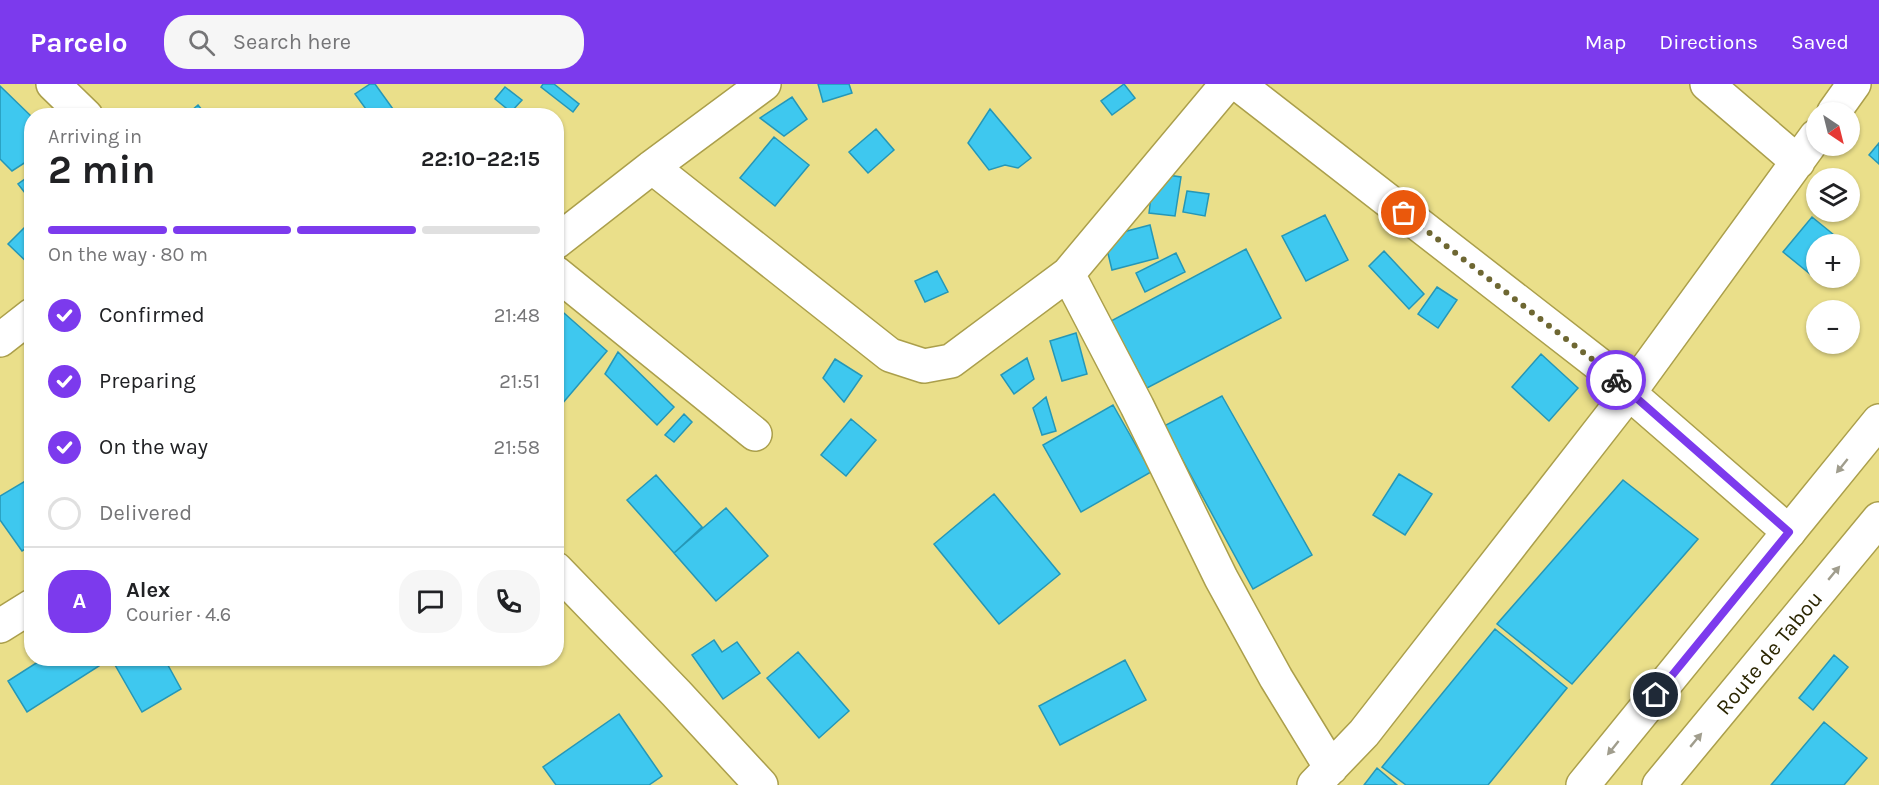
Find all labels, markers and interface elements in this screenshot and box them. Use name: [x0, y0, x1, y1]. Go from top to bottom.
search box: [164, 15, 584, 69]
text: Parcelo: [30, 26, 128, 59]
icon: search: [185, 26, 218, 59]
text: Search here: [233, 29, 351, 55]
text: Map: [1585, 30, 1626, 54]
text: Directions: [1659, 30, 1758, 54]
text: Saved: [1791, 30, 1849, 54]
north arrow: [1806, 102, 1860, 156]
map controls: [1806, 102, 1860, 354]
text: Arriving in: [48, 125, 142, 148]
text: 22:10–22:15: [421, 146, 540, 172]
text: 2 min: [48, 147, 156, 193]
button: layers: [1806, 168, 1860, 222]
pin: [1378, 187, 1429, 238]
icon: bag: [1387, 196, 1420, 229]
button: +: [1806, 234, 1860, 288]
text: On the way · 80 m: [48, 243, 208, 266]
icon: check: [48, 299, 81, 332]
button: −: [1806, 300, 1860, 354]
text: Confirmed: [99, 302, 205, 328]
text: 21:48: [494, 304, 540, 327]
courier: [1586, 350, 1646, 410]
icon: bike: [1600, 364, 1633, 397]
icon: check: [48, 365, 81, 398]
text: Preparing: [99, 368, 196, 394]
text: 21:51: [499, 370, 540, 393]
icon: check: [48, 431, 81, 464]
text: On the way: [99, 434, 208, 460]
text: 21:58: [494, 436, 540, 459]
one-way arrow: [1837, 459, 1849, 474]
text: Delivered: [99, 500, 192, 526]
one-way arrow: [1827, 566, 1840, 581]
button: chat: [399, 570, 462, 633]
button: phone: [477, 570, 540, 633]
text: Alex: [126, 577, 170, 603]
street label: Route de Tabou: [1711, 586, 1828, 720]
text: A: [73, 588, 86, 614]
text: Courier · 4.6: [126, 603, 231, 626]
pin: [1630, 669, 1681, 720]
icon: home: [1639, 678, 1672, 711]
one-way arrow: [1690, 732, 1703, 748]
one-way arrow: [1607, 740, 1620, 755]

